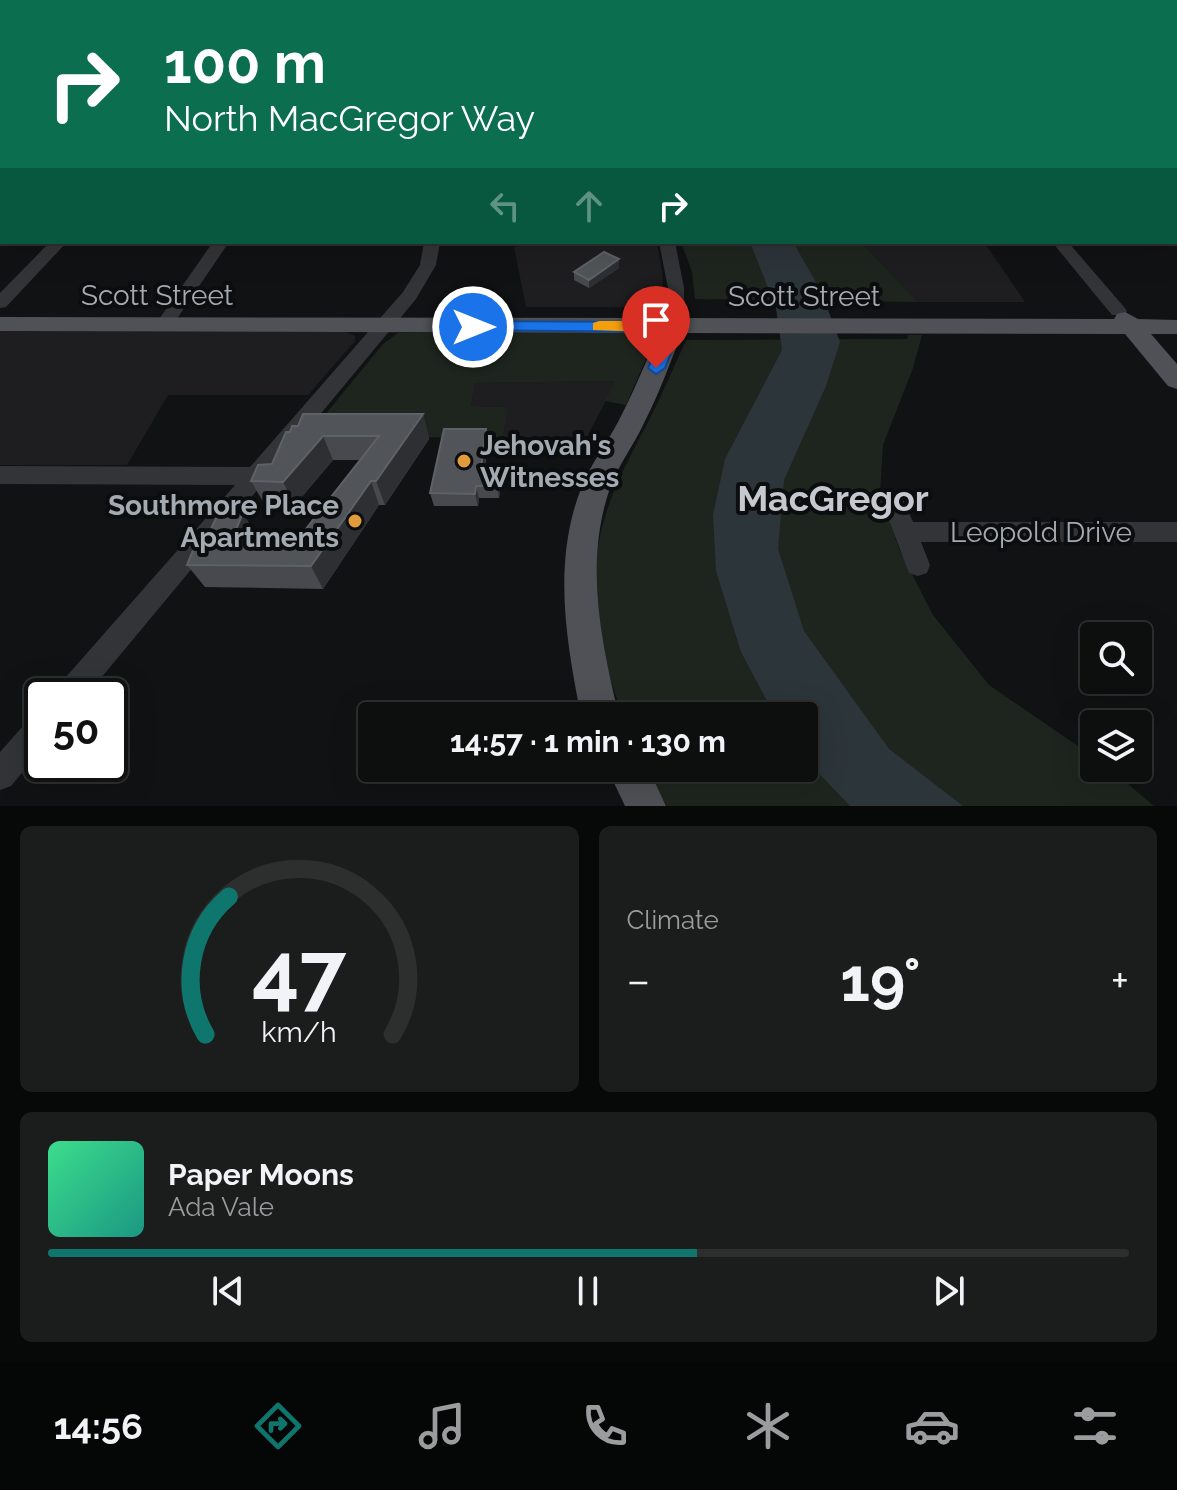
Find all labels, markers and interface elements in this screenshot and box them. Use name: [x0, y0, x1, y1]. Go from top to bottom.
text: 100 m: [164, 30, 326, 96]
icon: right: [32, 32, 136, 136]
text: North MacGregor Way: [164, 97, 535, 139]
icon: left: [483, 184, 527, 228]
icon: ahead: [567, 184, 611, 228]
icon: right: [651, 184, 695, 228]
street label: Scott Street: [81, 279, 234, 312]
street label: Scott Street: [728, 280, 881, 313]
position arrow: [431, 285, 515, 369]
pin: [622, 286, 690, 368]
icon: arrive: [634, 298, 678, 342]
place label: Jehovah's Witnesses: [480, 429, 619, 494]
marker: Jehovah's Witnesses: [455, 452, 473, 470]
district label: MacGregor: [737, 477, 929, 519]
place label: Southmore Place Apartments: [108, 489, 339, 554]
marker: Southmore Place Apartments: [346, 512, 364, 530]
street label: Leopold Drive: [950, 516, 1132, 549]
map controls: [1080, 622, 1152, 782]
button: search: [1080, 622, 1152, 694]
speed limit sign: 50: [24, 678, 128, 782]
button: layers: [1080, 710, 1152, 782]
text: 14:57 · 1 min · 130 m: [450, 724, 726, 759]
text: Climate: [627, 905, 719, 935]
text: 47: [252, 923, 347, 1020]
text: 19°: [840, 945, 921, 1015]
text: −: [627, 955, 650, 1006]
text: +: [1111, 955, 1129, 1006]
text: km/h: [262, 1015, 337, 1049]
text: Paper Moons: [168, 1157, 354, 1192]
text: Ada Vale: [168, 1192, 274, 1222]
icon: previous: [206, 1269, 250, 1313]
icon: pause: [566, 1269, 610, 1313]
icon: next: [927, 1269, 971, 1313]
icon: directions: [250, 1398, 306, 1454]
icon: music: [414, 1398, 470, 1454]
icon: phone: [577, 1398, 633, 1454]
icon: climate: [740, 1398, 796, 1454]
icon: car: [904, 1398, 960, 1454]
icon: filters: [1067, 1398, 1123, 1454]
text: 14:56: [54, 1405, 143, 1447]

